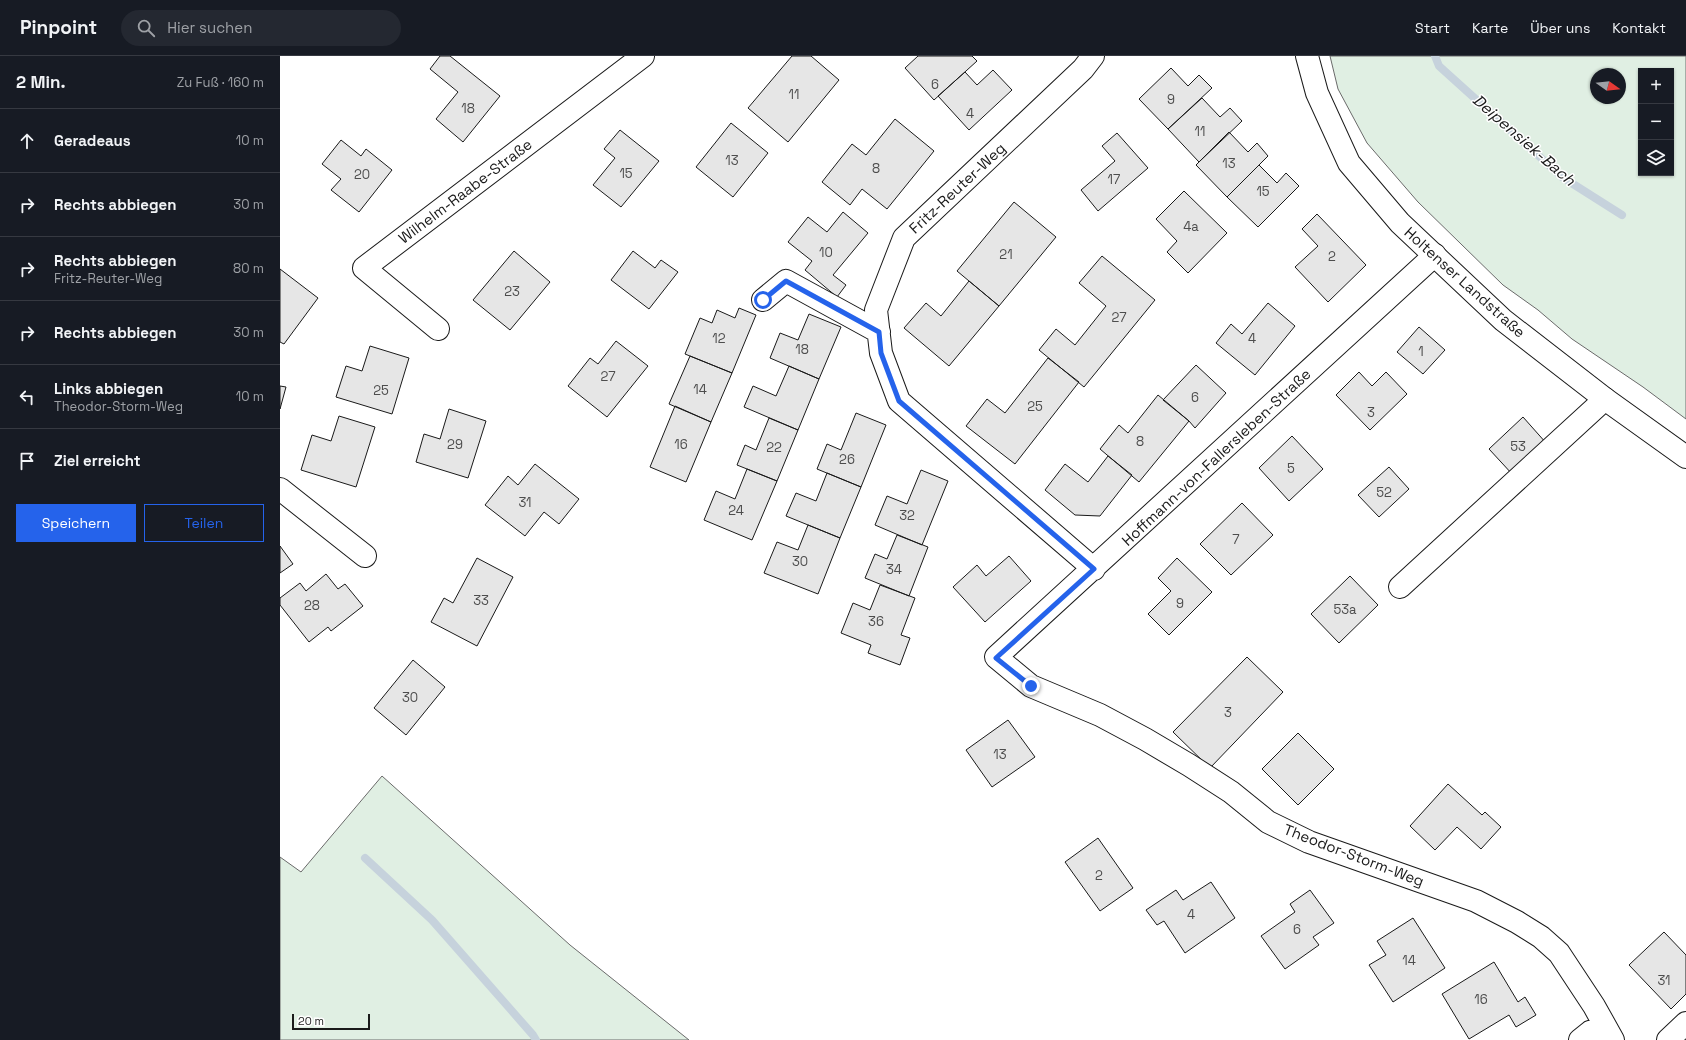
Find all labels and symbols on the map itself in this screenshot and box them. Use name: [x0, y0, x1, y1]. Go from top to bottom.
north arrow: [1590, 68, 1626, 104]
house number: 6: [931, 76, 939, 93]
house number: 11: [789, 86, 799, 103]
water label: Deipensiek-Bach: [1468, 90, 1581, 191]
house number: 9: [1167, 91, 1175, 108]
house number: 18: [461, 100, 475, 117]
house number: 4: [966, 105, 974, 122]
house number: 11: [1195, 123, 1205, 140]
street label: Wilhelm-Raabe-Straße: [394, 134, 536, 247]
street label: Fritz-Reuter-Weg: [905, 138, 1009, 238]
house number: 13: [725, 152, 739, 169]
house number: 13: [1222, 155, 1236, 172]
house number: 8: [872, 160, 880, 177]
house number: 15: [619, 165, 633, 182]
house number: 20: [354, 166, 370, 183]
house number: 17: [1108, 171, 1120, 188]
house number: 15: [1256, 183, 1270, 200]
house number: 4a: [1183, 218, 1199, 235]
street label: Holtenser Landstraße: [1401, 223, 1530, 341]
house number: 10: [819, 244, 833, 261]
house number: 21: [999, 246, 1013, 263]
house number: 2: [1328, 248, 1336, 265]
house number: 23: [504, 283, 520, 300]
route start: [754, 291, 772, 309]
house number: 27: [1111, 309, 1127, 326]
house number: 12: [712, 330, 726, 347]
house number: 4: [1248, 330, 1256, 347]
house number: 18: [795, 341, 809, 358]
house number: 1: [1418, 343, 1424, 360]
street label: Hoffmann-von-Fallersleben-Straße: [1118, 364, 1315, 550]
house number: 27: [600, 368, 616, 385]
house number: 14: [693, 381, 707, 398]
house number: 25: [373, 382, 389, 399]
house number: 6: [1191, 389, 1199, 406]
house number: 25: [1027, 398, 1043, 415]
house number: 3: [1367, 404, 1375, 421]
house number: 8: [1136, 433, 1144, 450]
house number: 29: [447, 436, 463, 453]
house number: 16: [674, 436, 688, 453]
house number: 53: [1510, 438, 1526, 455]
house number: 22: [766, 439, 782, 456]
house number: 26: [839, 451, 855, 468]
house number: 5: [1287, 460, 1295, 477]
house number: 52: [1376, 484, 1392, 501]
house number: 31: [518, 494, 532, 511]
house number: 24: [728, 502, 744, 519]
house number: 32: [899, 507, 915, 524]
house number: 7: [1232, 531, 1240, 548]
house number: 30: [792, 553, 808, 570]
house number: 34: [886, 561, 902, 578]
house number: 33: [473, 592, 489, 609]
house number: 9: [1176, 595, 1184, 612]
house number: 28: [304, 597, 320, 614]
house number: 53a: [1333, 601, 1357, 618]
house number: 36: [868, 613, 884, 630]
route end: [1022, 677, 1040, 695]
house number: 30: [402, 689, 418, 706]
house number: 3: [1224, 704, 1232, 721]
house number: 13: [993, 746, 1007, 763]
street label: Theodor-Storm-Weg: [1281, 819, 1427, 891]
house number: 2: [1095, 867, 1103, 884]
house number: 4: [1187, 906, 1195, 923]
house number: 6: [1293, 921, 1301, 938]
house number: 14: [1402, 952, 1416, 969]
house number: 31: [1657, 972, 1671, 989]
house number: 16: [1474, 991, 1488, 1008]
scale bar: [292, 1012, 370, 1031]

